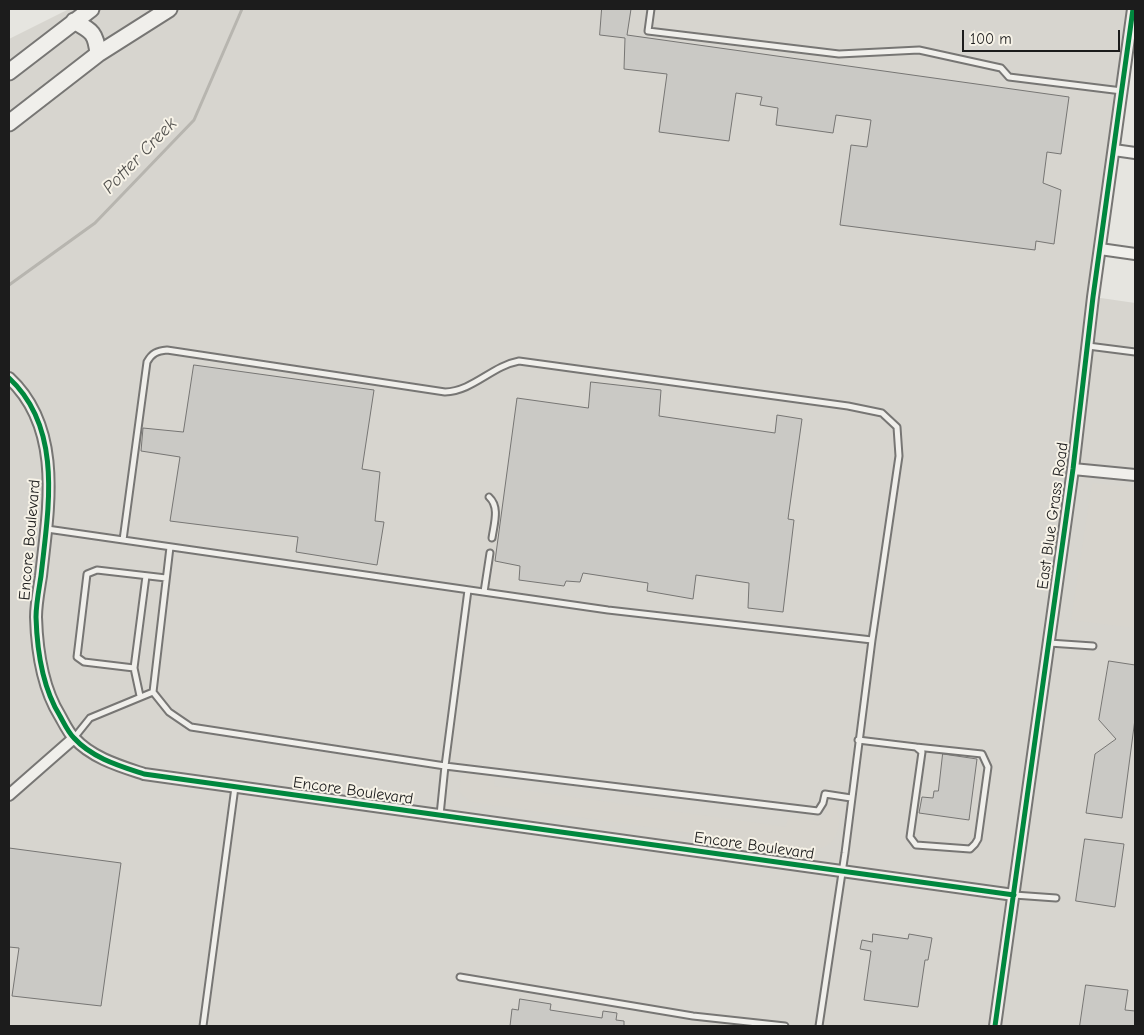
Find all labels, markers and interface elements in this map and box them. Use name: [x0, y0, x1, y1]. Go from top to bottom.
scale bar: [964, 20, 1122, 52]
text: 100 m: [970, 30, 1012, 48]
water label: Potter Creek: [98, 114, 182, 198]
street label: East Blue Grass Road: [1033, 441, 1073, 591]
street label: Encore Boulevard: [15, 479, 45, 601]
street label: Encore Boulevard: [292, 773, 414, 809]
street label: Encore Boulevard: [693, 828, 815, 864]

